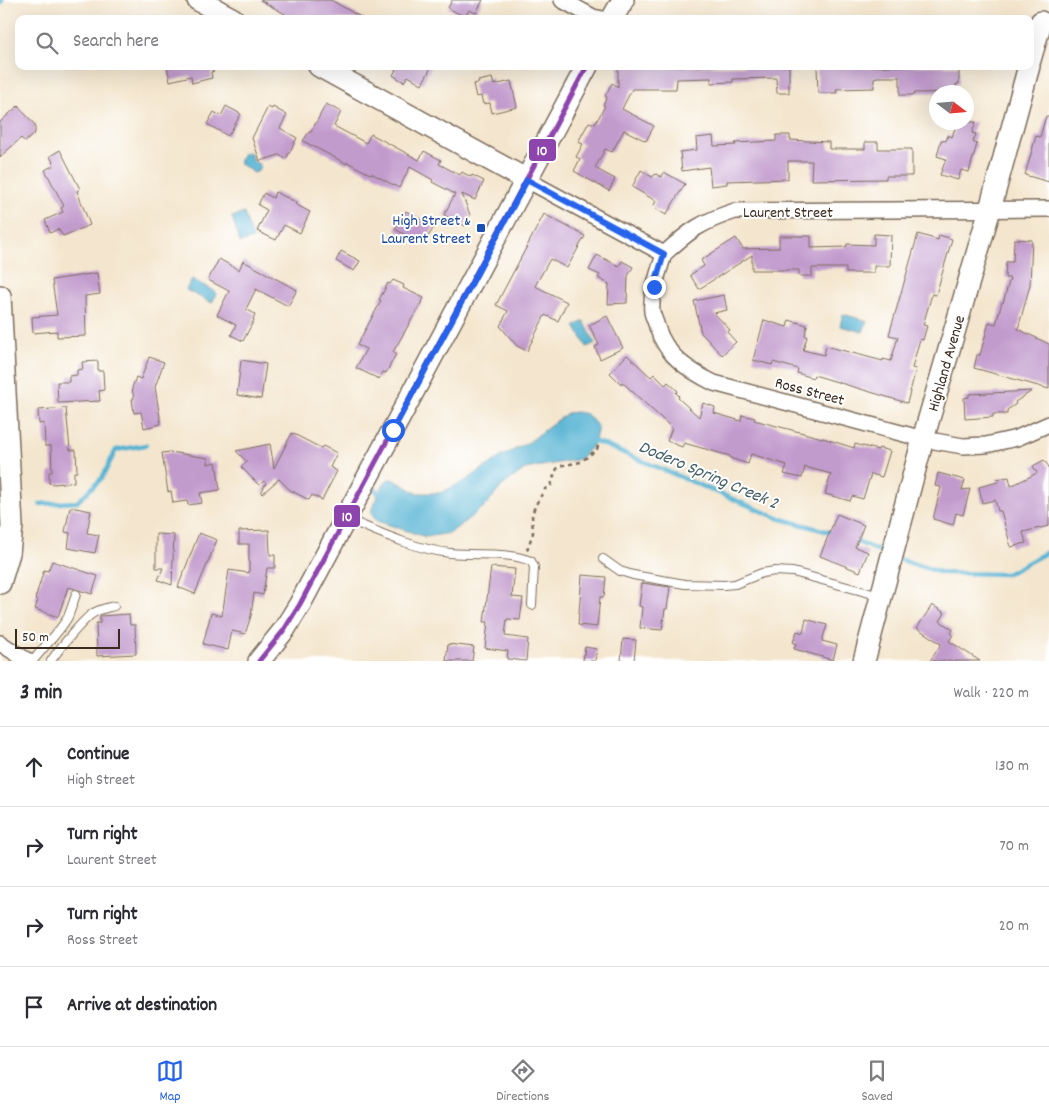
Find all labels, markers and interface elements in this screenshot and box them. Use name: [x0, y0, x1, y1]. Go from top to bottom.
search box: [15, 15, 1034, 70]
icon: search: [33, 29, 61, 57]
text: Search here: [73, 29, 159, 56]
north arrow: [929, 85, 974, 130]
line badge: 10: [528, 138, 557, 162]
text: 10: [537, 142, 547, 162]
street label: Laurent Street: [743, 202, 833, 225]
place label: High Street & Laurent Street: [381, 210, 471, 251]
marker: High Street & Laurent Street: [475, 222, 487, 234]
route end: [643, 276, 666, 299]
street label: Highland Avenue: [923, 313, 972, 414]
street label: Ross Street: [772, 372, 847, 413]
route start: [382, 419, 405, 442]
water label: Dodero Spring Creek 2: [634, 436, 782, 517]
line badge: 10: [333, 504, 361, 528]
text: 10: [342, 508, 352, 528]
scale bar: [15, 626, 120, 649]
text: 50 m: [22, 628, 49, 648]
text: 3 min: [20, 679, 62, 709]
text: Walk · 220 m: [954, 682, 1029, 705]
text: Continue: [67, 742, 129, 769]
icon: ahead: [20, 753, 48, 781]
text: 130 m: [995, 755, 1029, 778]
text: High Street: [67, 769, 135, 792]
text: Turn right: [67, 822, 138, 849]
icon: right: [20, 833, 48, 861]
text: 70 m: [999, 835, 1029, 858]
text: Laurent Street: [67, 849, 157, 872]
text: Turn right: [67, 902, 138, 929]
icon: right: [20, 913, 48, 941]
text: 20 m: [999, 915, 1029, 938]
text: Ross Street: [67, 929, 138, 952]
icon: arrive: [20, 993, 48, 1021]
text: Arrive at destination: [67, 993, 217, 1020]
tab: Map: [156, 1057, 184, 1107]
tab: Directions: [496, 1057, 549, 1107]
tab: Saved: [862, 1057, 893, 1107]

